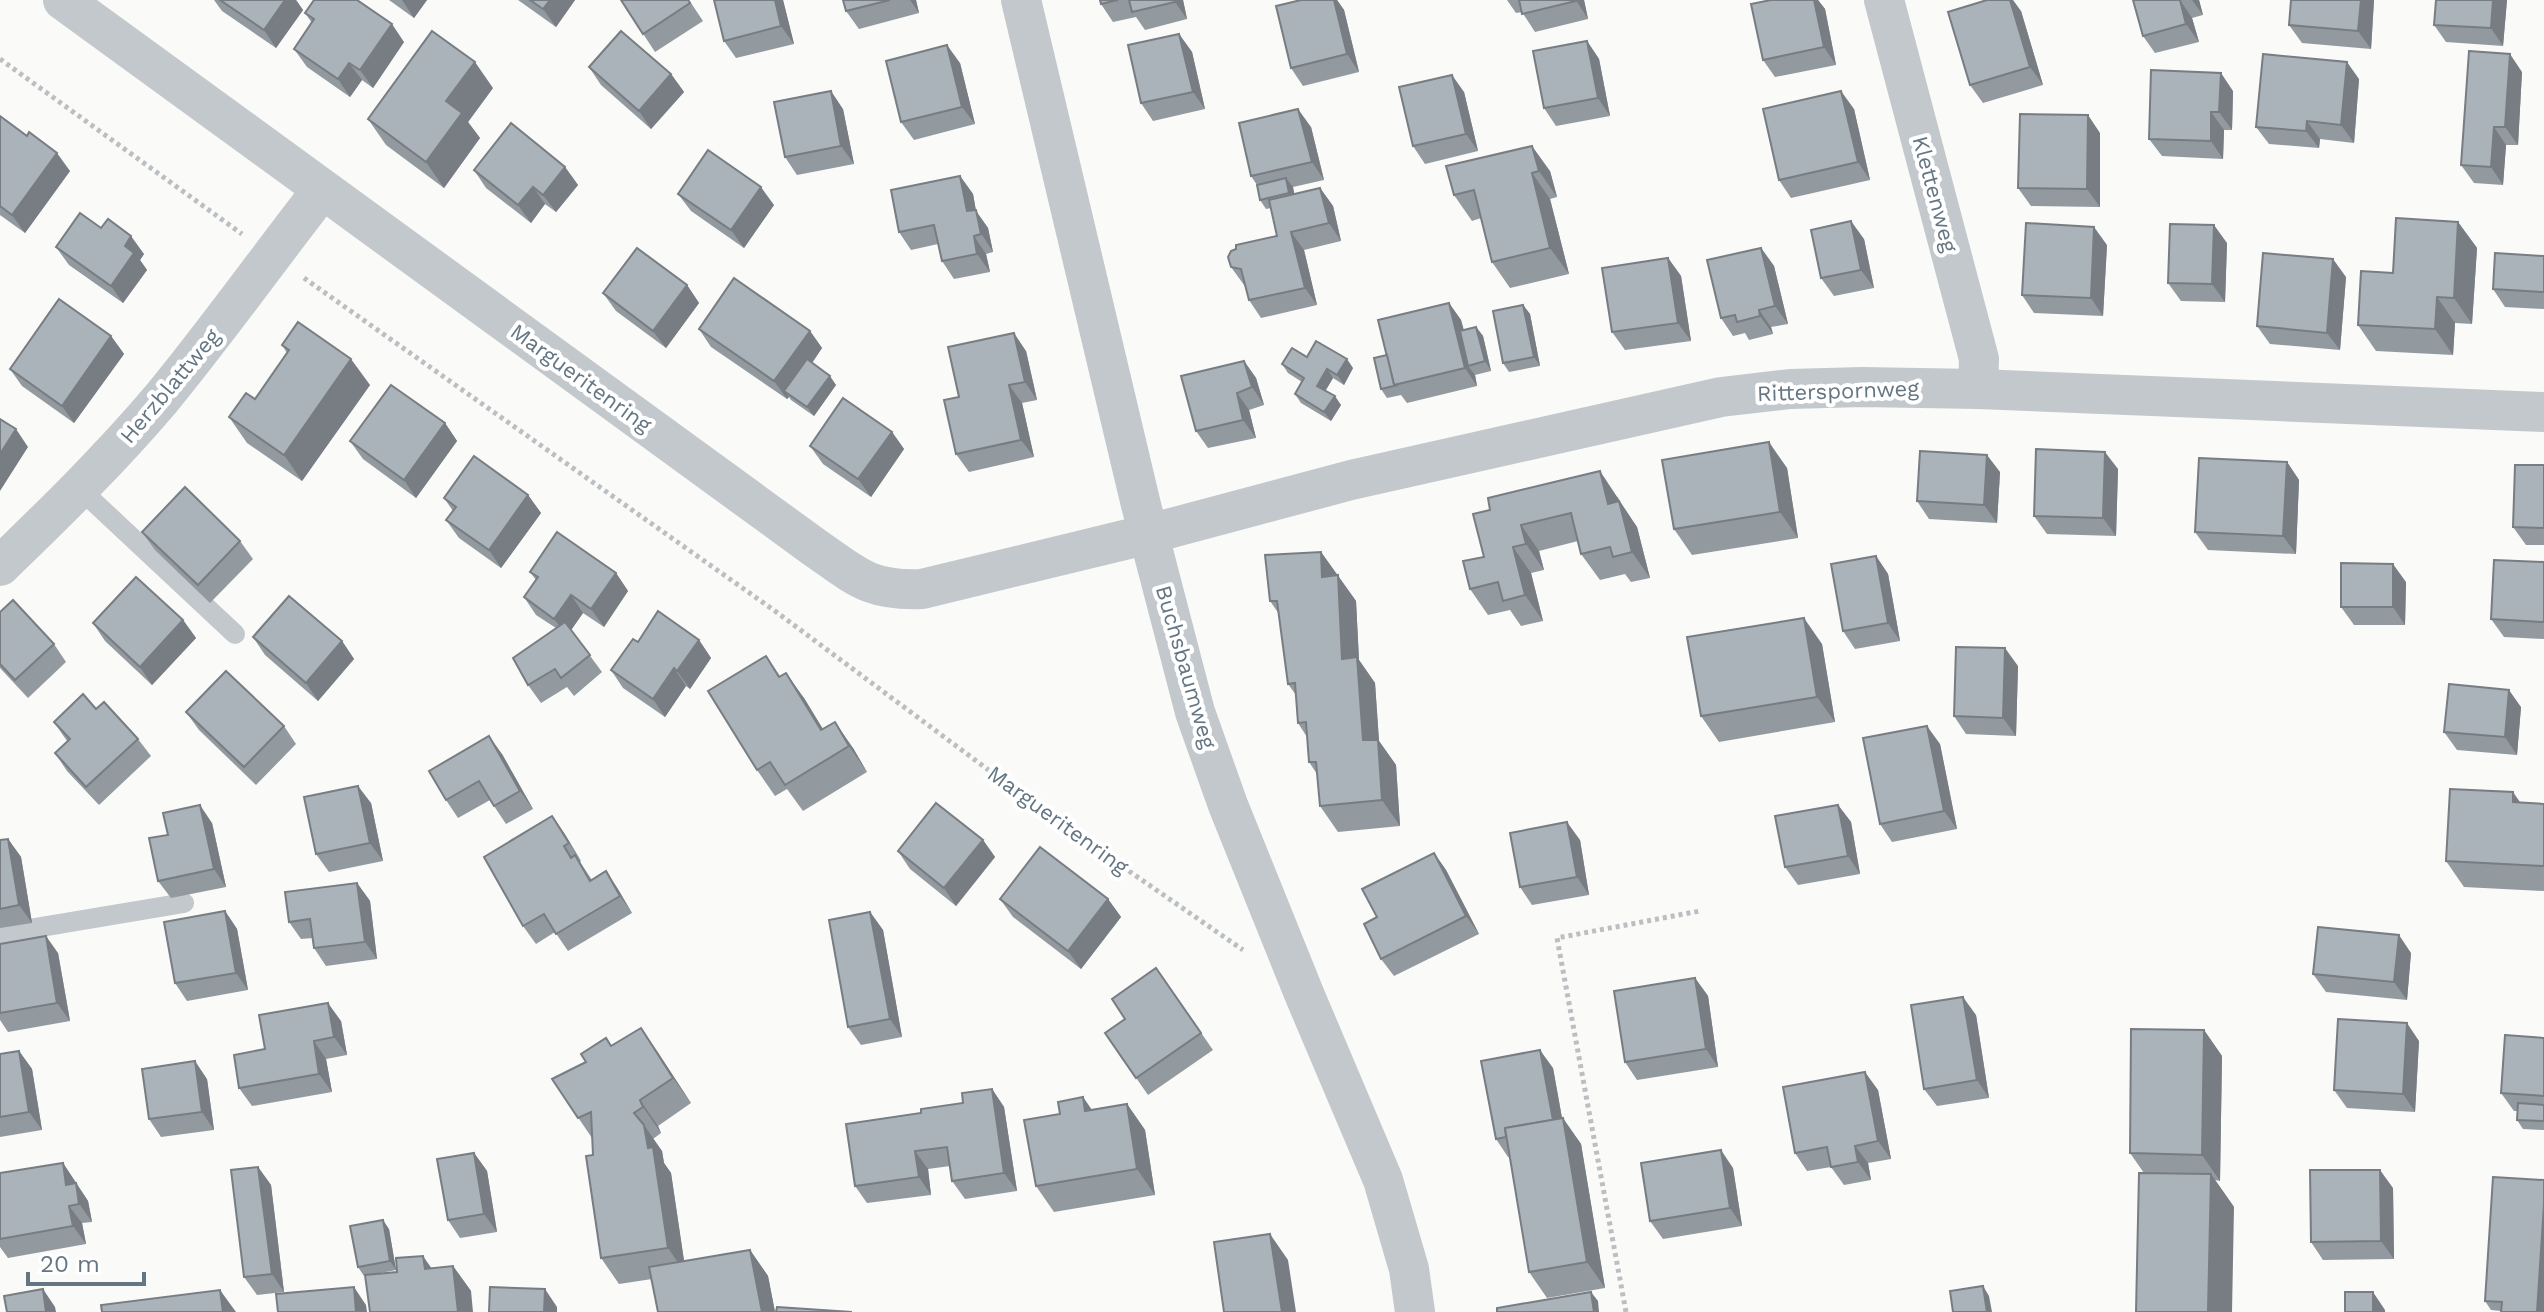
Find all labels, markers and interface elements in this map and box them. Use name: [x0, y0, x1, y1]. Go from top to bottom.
street label: Klettenweg: [1908, 133, 1963, 255]
street label: Margueritenring: [506, 319, 657, 438]
street label: Herzblattweg: [115, 324, 225, 448]
street label: Ritterspornweg: [1757, 376, 1920, 406]
street label: Buchsbaumweg: [1151, 583, 1221, 752]
street label: Margueritenring: [983, 761, 1134, 880]
scale bar: [28, 1236, 144, 1286]
text: 20 m: [40, 1250, 100, 1278]

